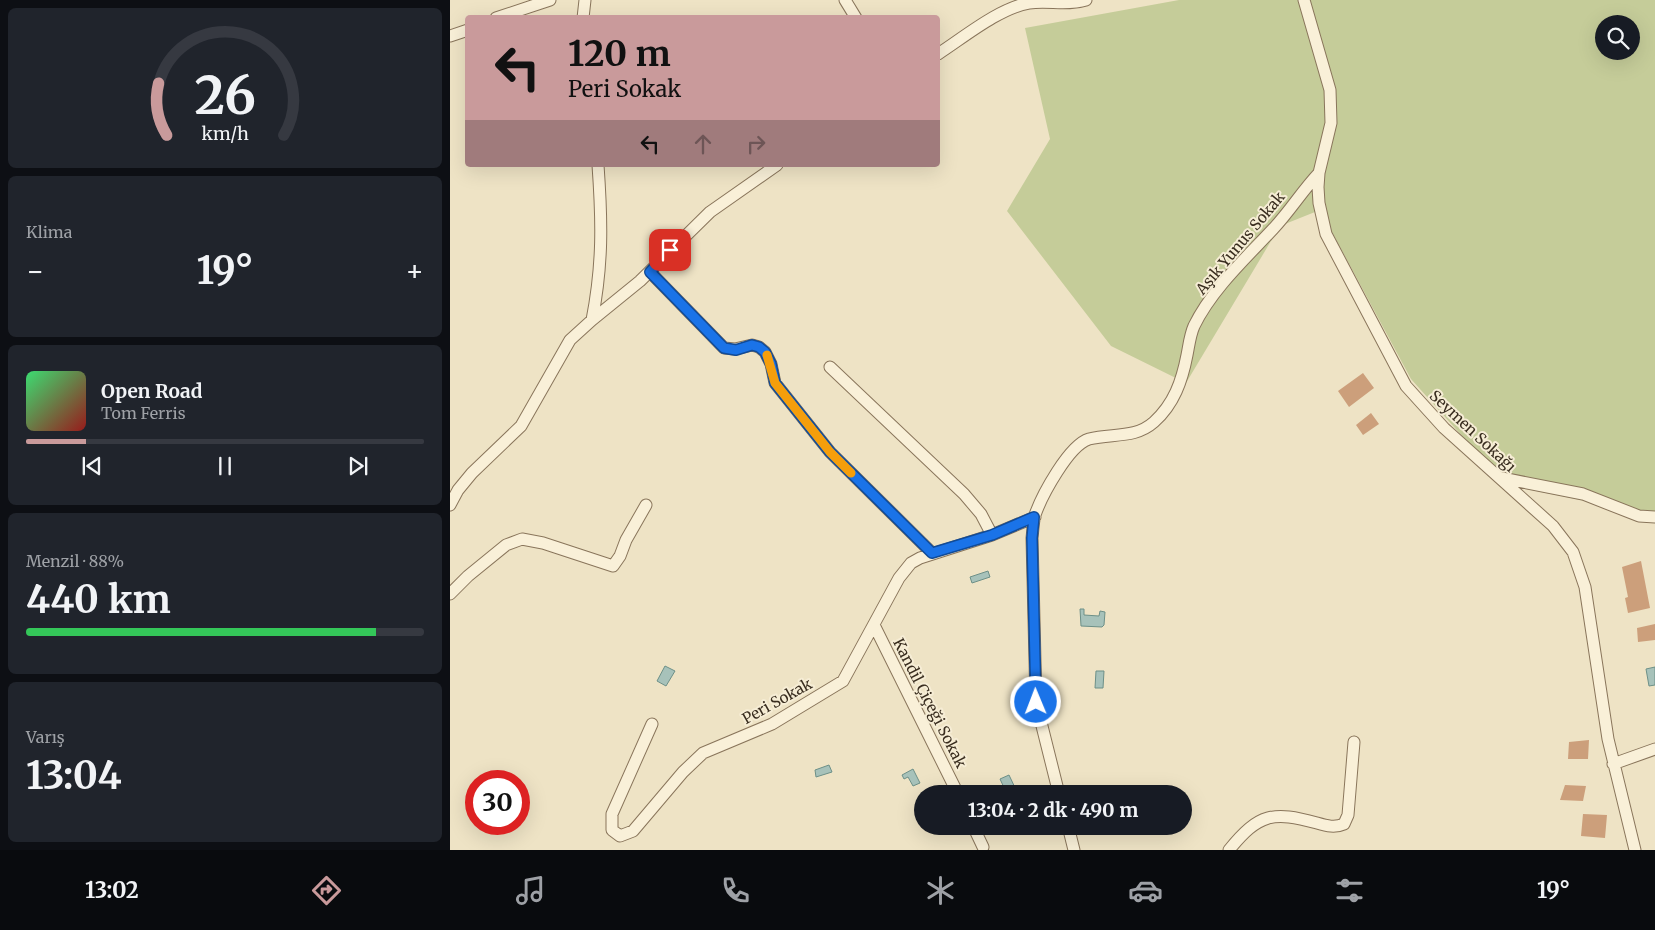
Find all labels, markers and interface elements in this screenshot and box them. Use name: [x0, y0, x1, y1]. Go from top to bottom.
map controls: [1595, 15, 1640, 60]
button: search: [1595, 15, 1640, 60]
text: 120 m: [568, 32, 671, 76]
icon: left: [485, 35, 550, 100]
text: 26: [194, 63, 256, 128]
text: Peri Sokak: [568, 75, 681, 103]
text: km/h: [201, 122, 249, 145]
icon: left: [636, 130, 664, 158]
icon: ahead: [689, 130, 717, 158]
icon: right: [742, 130, 770, 158]
street label: Aşık Yunus Sokak: [1191, 187, 1289, 299]
text: Klima: [26, 222, 72, 242]
pin: [649, 229, 691, 271]
icon: arrive: [656, 236, 684, 264]
text: 19°: [197, 247, 254, 294]
text: −: [26, 253, 45, 289]
text: +: [405, 253, 424, 289]
text: Open Road: [101, 379, 203, 403]
street label: Seymen Sokağı: [1426, 386, 1520, 476]
text: Tom Ferris: [101, 403, 186, 423]
icon: previous: [78, 452, 106, 480]
icon: pause: [211, 452, 239, 480]
icon: next: [344, 452, 372, 480]
text: Menzil · 88%: [26, 551, 124, 571]
text: 440 km: [26, 576, 171, 623]
street label: Kandil Çiçeği Sokak: [889, 635, 971, 771]
street label: Peri Sokak: [739, 674, 816, 728]
position arrow: [1009, 675, 1061, 727]
text: Varış: [26, 727, 65, 747]
text: 13:04: [26, 752, 122, 799]
speed limit sign: 30: [465, 770, 530, 835]
text: 13:04 · 2 dk · 490 m: [968, 798, 1138, 822]
icon: directions: [309, 873, 344, 908]
icon: music: [513, 873, 548, 908]
icon: phone: [718, 873, 753, 908]
icon: climate: [923, 873, 958, 908]
icon: car: [1128, 873, 1163, 908]
icon: filters: [1332, 873, 1367, 908]
text: 13:02: [85, 876, 139, 904]
text: 19°: [1537, 876, 1570, 904]

